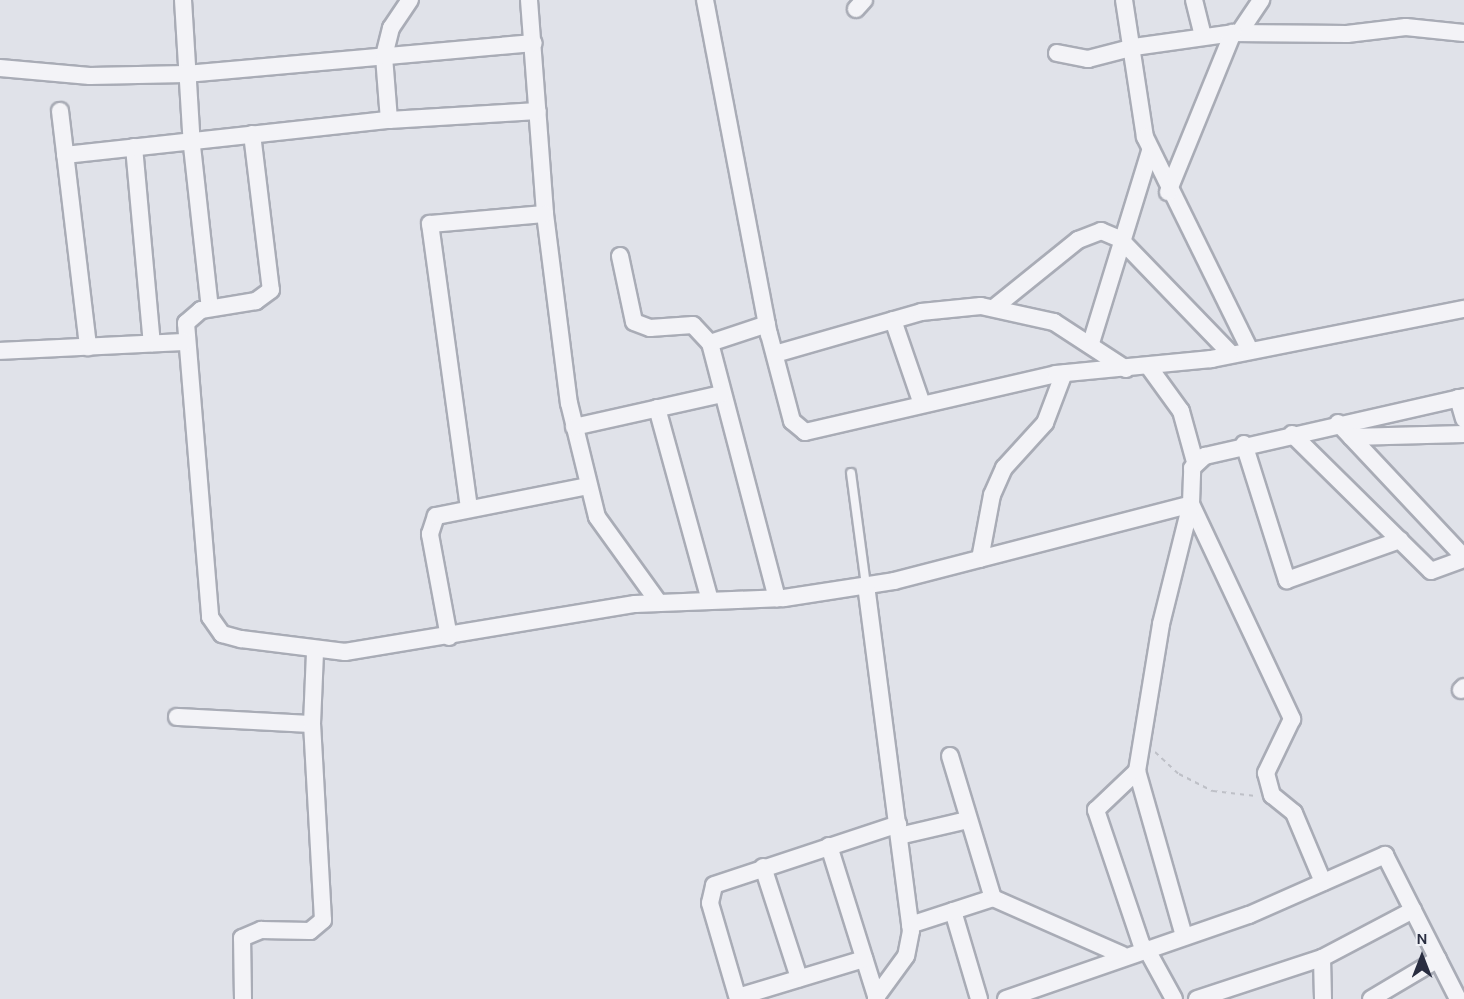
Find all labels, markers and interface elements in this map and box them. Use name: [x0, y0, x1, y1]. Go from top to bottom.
north arrow: [1392, 927, 1452, 987]
text: N: [1416, 929, 1428, 948]

